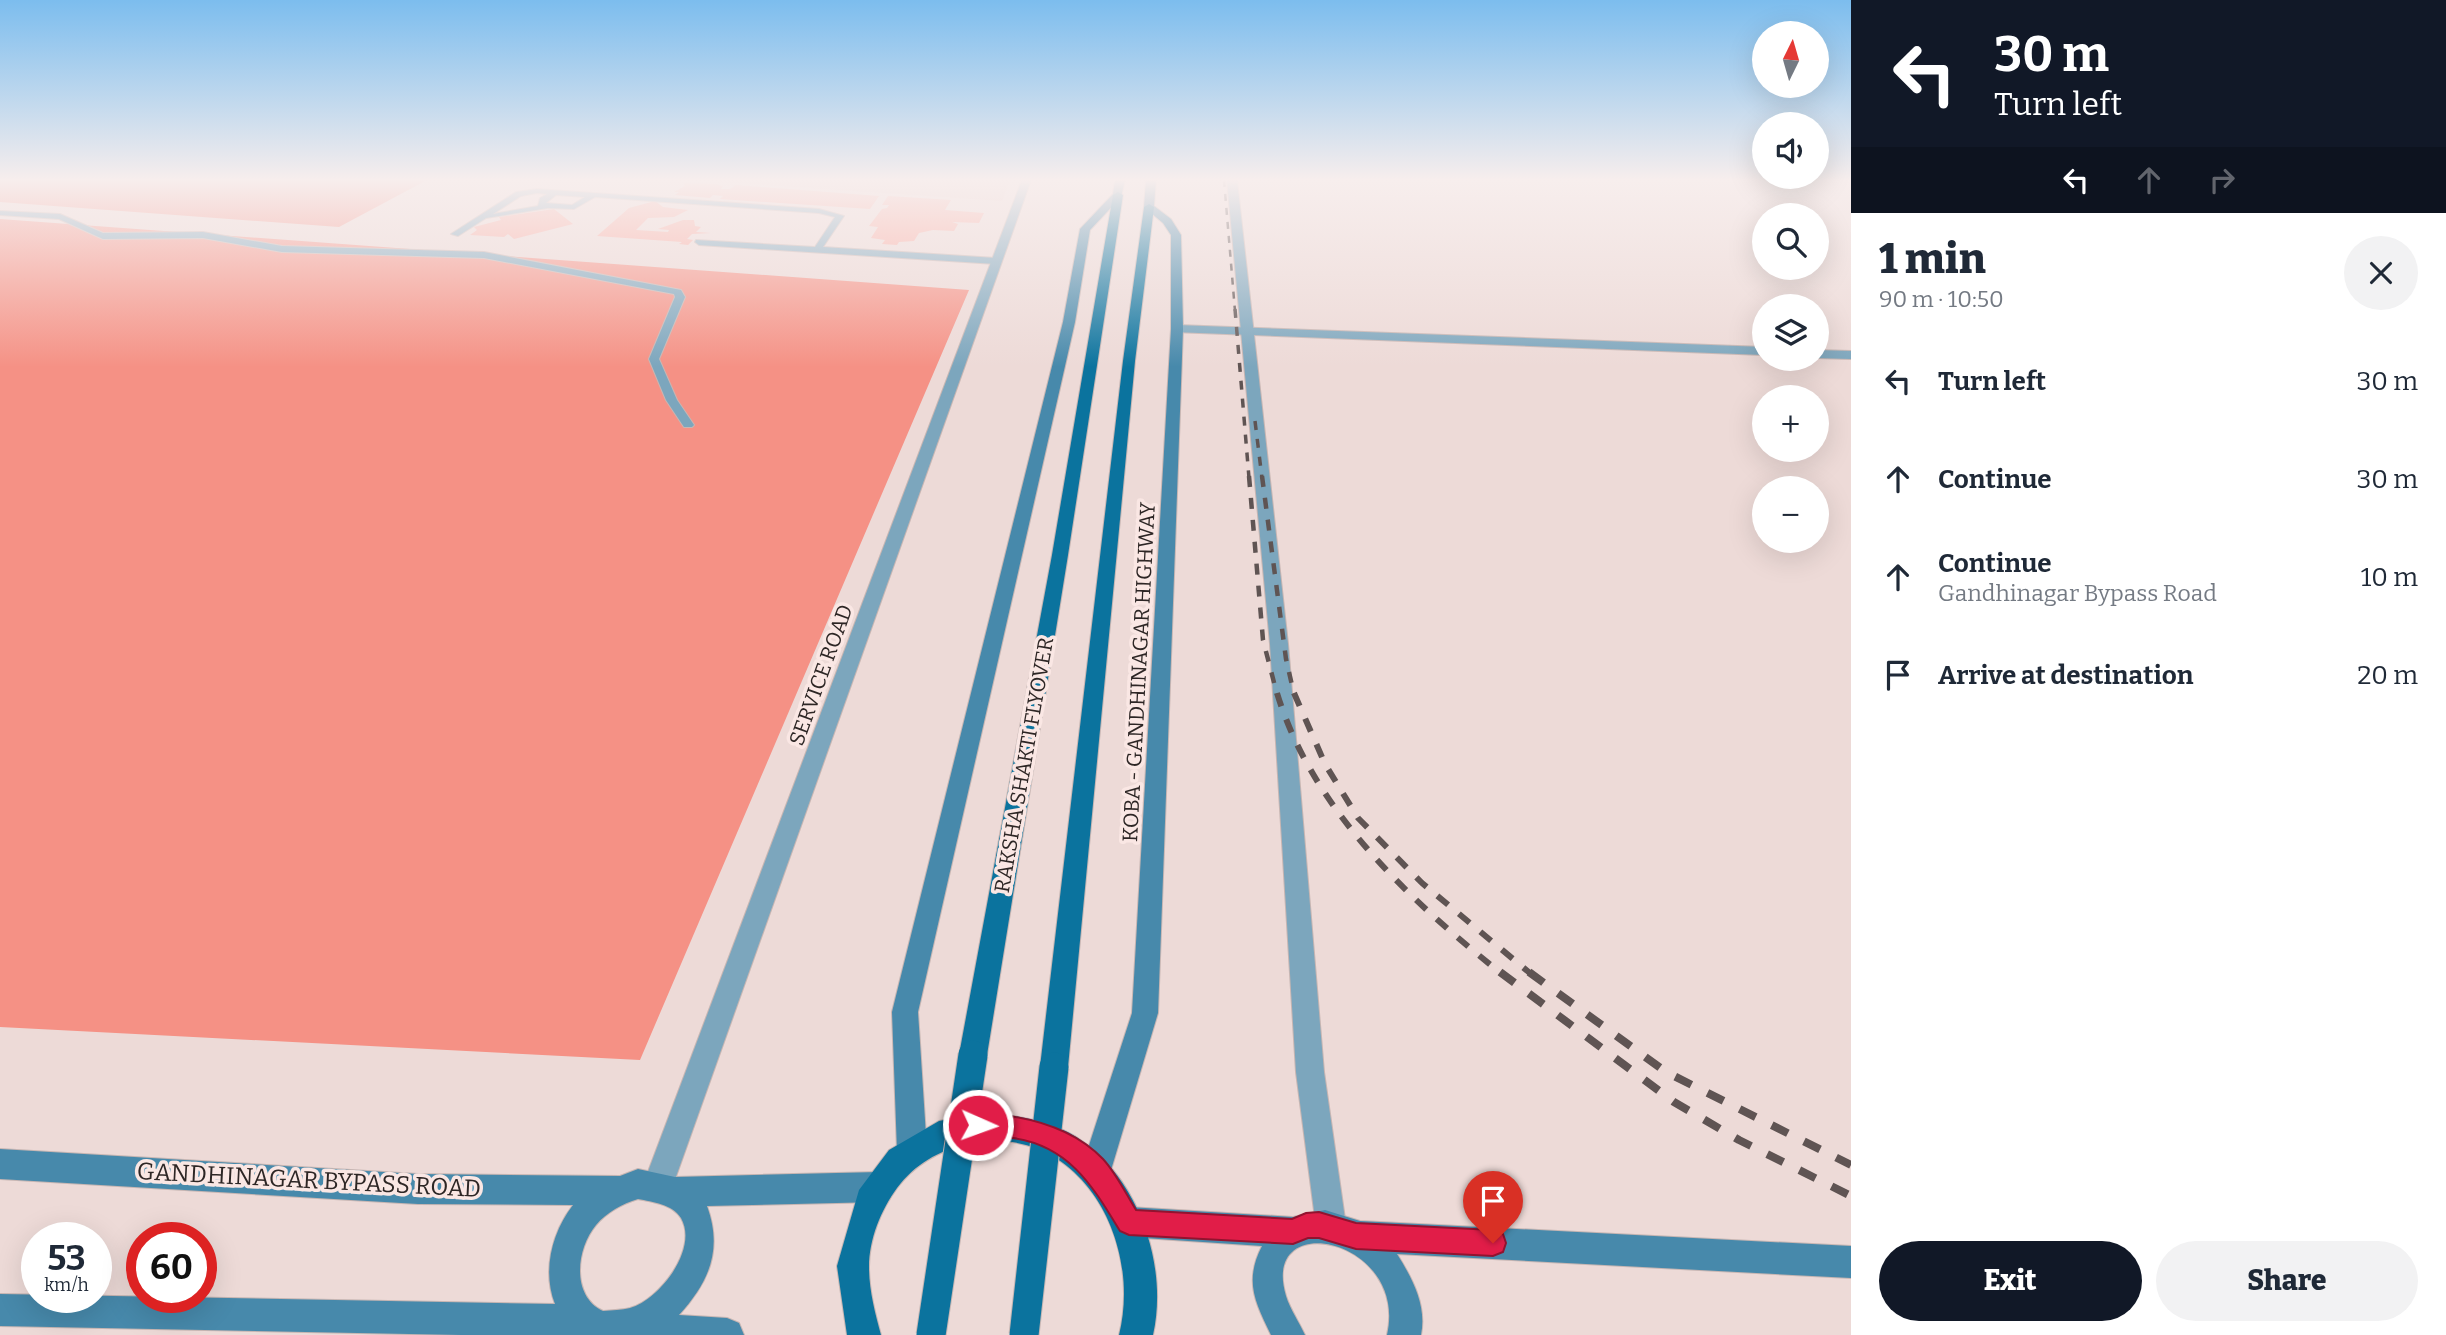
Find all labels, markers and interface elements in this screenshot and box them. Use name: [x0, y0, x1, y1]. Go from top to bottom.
north arrow: [1752, 21, 1829, 98]
map controls: [1752, 21, 1829, 553]
text: 30 m: [1994, 25, 2109, 84]
icon: left: [1879, 28, 1970, 119]
text: Turn left: [1994, 85, 2122, 123]
button: sound: [1752, 112, 1829, 189]
icon: left: [2057, 161, 2095, 199]
icon: ahead: [2130, 161, 2168, 199]
icon: right: [2203, 161, 2241, 199]
button: search: [1752, 203, 1829, 280]
text: 1 min: [1879, 234, 1986, 284]
button: close: [2344, 236, 2418, 310]
text: 90 m · 10:50: [1879, 285, 2004, 313]
button: layers: [1752, 294, 1829, 371]
icon: left: [1879, 362, 1917, 400]
text: Turn left: [1938, 366, 2046, 397]
text: 30 m: [2357, 366, 2418, 397]
button: +: [1752, 385, 1829, 462]
icon: ahead: [1879, 460, 1917, 498]
text: Continue: [1938, 464, 2052, 495]
text: 30 m: [2357, 464, 2418, 495]
button: −: [1752, 476, 1829, 553]
street label: KOBA - GANDHINAGAR HIGHWAY: [1117, 501, 1161, 843]
text: Continue: [1938, 548, 2052, 579]
icon: ahead: [1879, 558, 1917, 596]
text: 10 m: [2361, 562, 2418, 593]
text: Gandhinagar Bypass Road: [1938, 579, 2217, 607]
street label: SERVICE ROAD: [783, 601, 859, 749]
street label: RAKSHA SHAKTI FLYOVER: [989, 635, 1059, 895]
icon: arrive: [1879, 656, 1917, 694]
text: Arrive at destination: [1938, 660, 2193, 691]
text: 20 m: [2357, 660, 2418, 691]
position arrow: [941, 1088, 1015, 1162]
street label: GANDHINAGAR BYPASS ROAD: [136, 1157, 482, 1203]
pin: [1463, 1171, 1523, 1243]
icon: arrive: [1474, 1182, 1512, 1220]
speed limit sign: 60: [126, 1222, 217, 1313]
text: 53: [47, 1237, 86, 1279]
button: Exit: [1879, 1241, 2142, 1321]
button: Share: [2156, 1241, 2418, 1321]
text: km/h: [44, 1274, 89, 1296]

